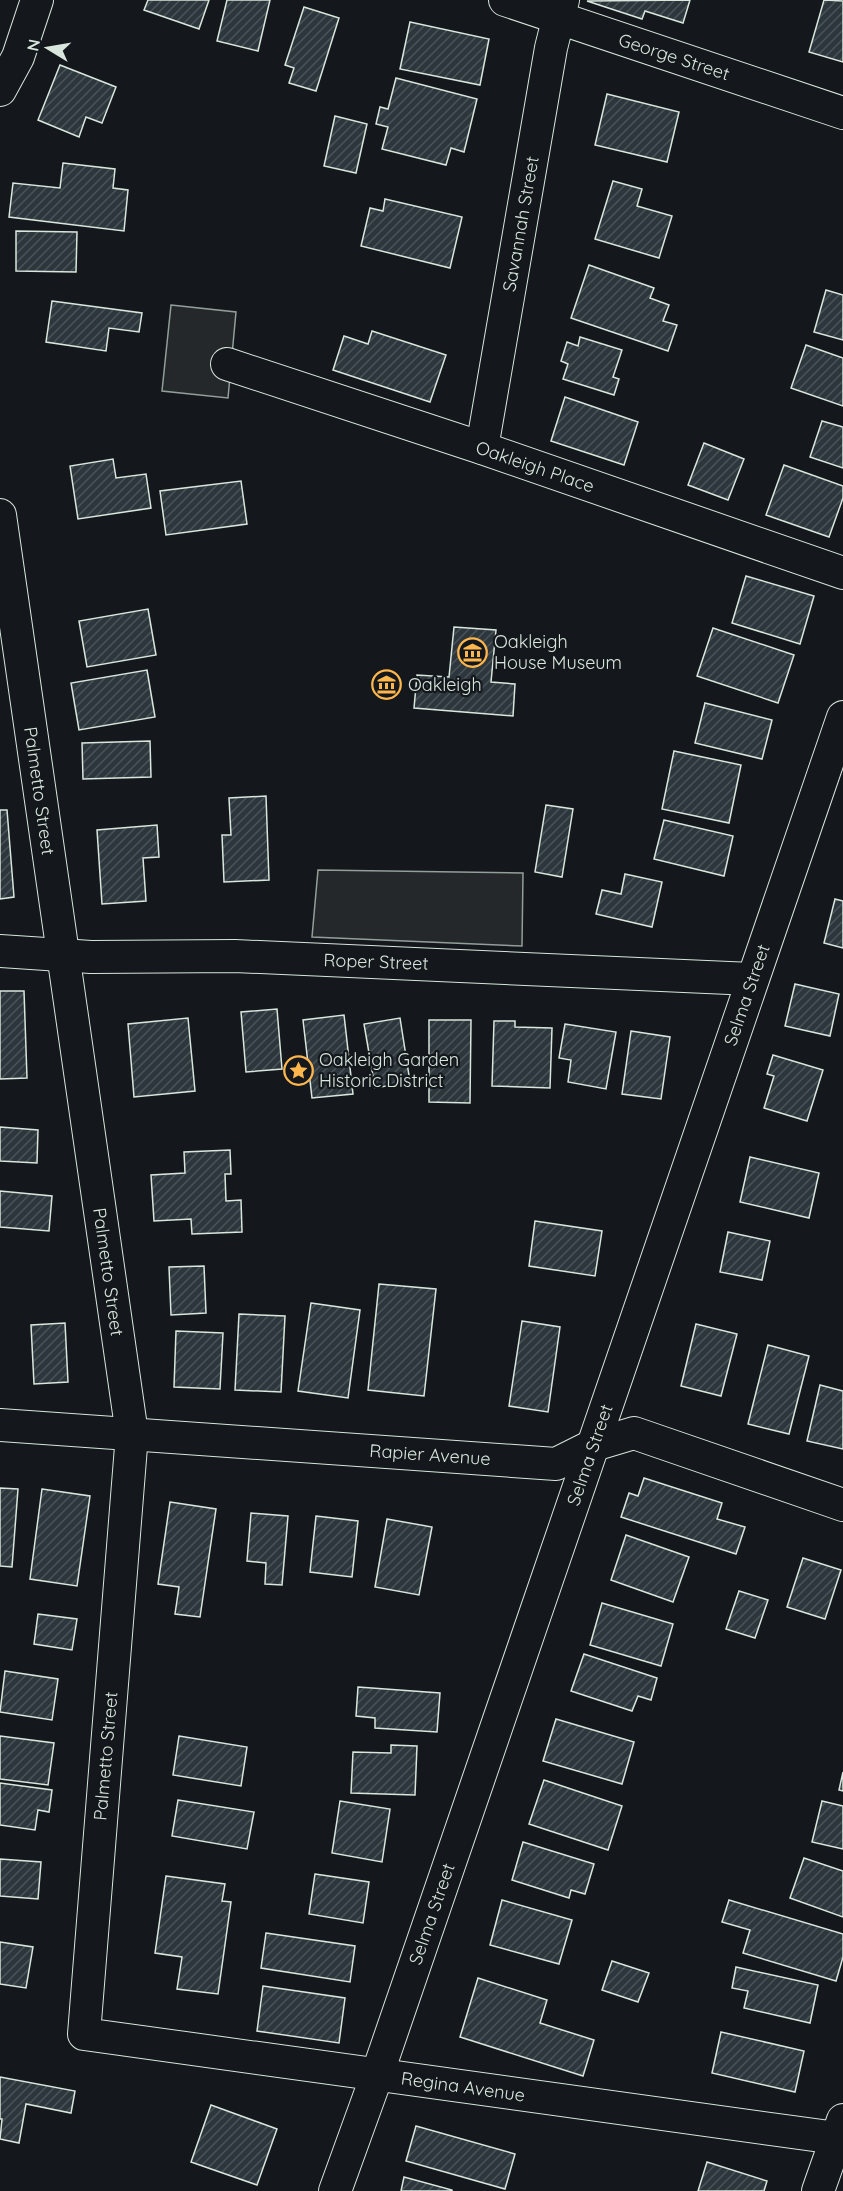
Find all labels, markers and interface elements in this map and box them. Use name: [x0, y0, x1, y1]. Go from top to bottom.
north arrow: [18, 18, 78, 78]
street label: George Street: [616, 28, 733, 85]
text: N: [22, 37, 44, 53]
street label: Savannah Street: [497, 154, 544, 293]
street label: Oakleigh Place: [473, 435, 597, 498]
place label: Oakleigh House Museum: [494, 630, 622, 674]
museum icon: Oakleigh House Museum: [457, 636, 489, 668]
museum icon: Oakleigh: [371, 669, 403, 701]
place label: Oakleigh: [408, 673, 482, 696]
street label: Palmetto Street: [19, 725, 60, 857]
street label: Selma Street: [718, 941, 775, 1049]
street label: Roper Street: [323, 948, 429, 975]
place label: Oakleigh Garden Historic District: [319, 1048, 459, 1092]
place icon: Oakleigh Garden Historic District: [282, 1054, 314, 1086]
street label: Palmetto Street: [88, 1206, 129, 1338]
street label: Selma Street: [561, 1401, 618, 1509]
street label: Rapier Avenue: [369, 1439, 491, 1470]
street label: Palmetto Street: [88, 1691, 123, 1821]
street label: Selma Street: [403, 1860, 460, 1968]
street label: Regina Avenue: [400, 2066, 527, 2107]

